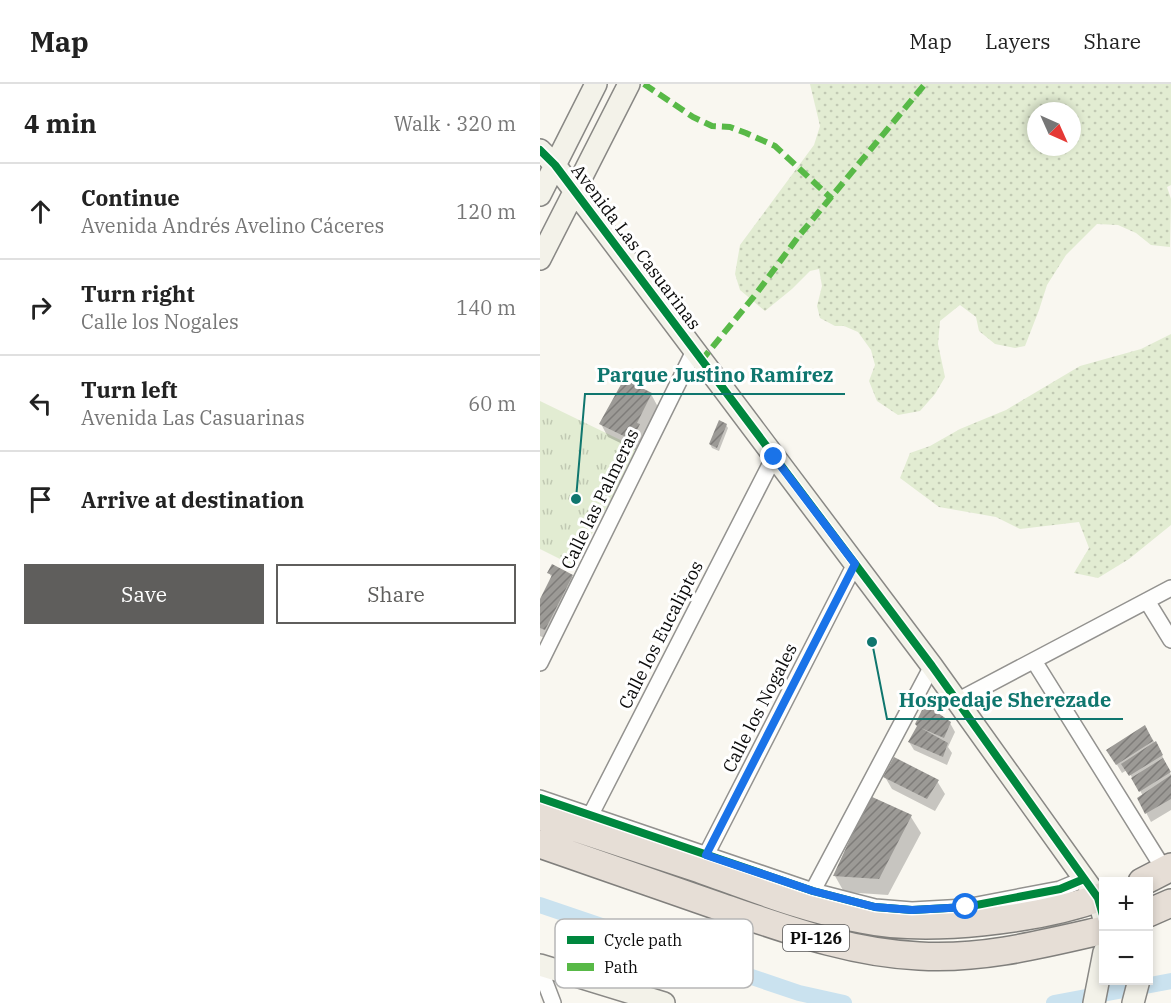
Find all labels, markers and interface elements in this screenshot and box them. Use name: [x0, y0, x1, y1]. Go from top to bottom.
text: Map: [30, 23, 89, 60]
text: Map: [909, 27, 952, 55]
text: Layers: [985, 27, 1051, 55]
text: Share: [1084, 27, 1141, 55]
north arrow: [1027, 102, 1081, 156]
text: 4 min: [24, 106, 97, 140]
text: Walk · 320 m: [394, 110, 516, 137]
street label: Avenida Las Casuarinas: [567, 159, 706, 334]
text: Continue: [81, 183, 180, 212]
icon: ahead: [24, 195, 57, 228]
text: 120 m: [456, 198, 516, 225]
text: Avenida Andrés Avelino Cáceres: [81, 212, 384, 239]
text: Turn right: [81, 279, 195, 308]
icon: right: [24, 291, 57, 324]
text: 140 m: [456, 294, 516, 321]
text: Calle los Nogales: [81, 308, 239, 335]
callout: Parque Justino Ramírez: [585, 356, 845, 394]
text: Parque Justino Ramírez: [597, 361, 833, 388]
text: Turn left: [81, 375, 177, 404]
icon: left: [24, 387, 57, 420]
text: 60 m: [468, 390, 516, 417]
text: Avenida Las Casuarinas: [81, 404, 305, 431]
street label: Calle las Palmeras: [556, 425, 644, 573]
route end: [760, 443, 786, 469]
icon: arrive: [24, 483, 57, 516]
text: Arrive at destination: [81, 485, 304, 514]
street label: Calle los Eucaliptos: [613, 557, 708, 713]
button: Save: [24, 564, 264, 624]
button: Share: [276, 564, 516, 624]
street label: Calle los Nogales: [717, 639, 802, 776]
callout: Hospedaje Sherezade: [887, 681, 1123, 719]
text: Hospedaje Sherezade: [899, 686, 1111, 713]
map controls: [1099, 877, 1153, 985]
button: +: [1099, 877, 1153, 931]
route start: [952, 893, 978, 919]
legend: [555, 919, 753, 988]
road number: PI-126: [783, 925, 849, 951]
text: Cycle path: [604, 930, 682, 950]
button: −: [1099, 931, 1153, 985]
text: Path: [604, 957, 638, 977]

